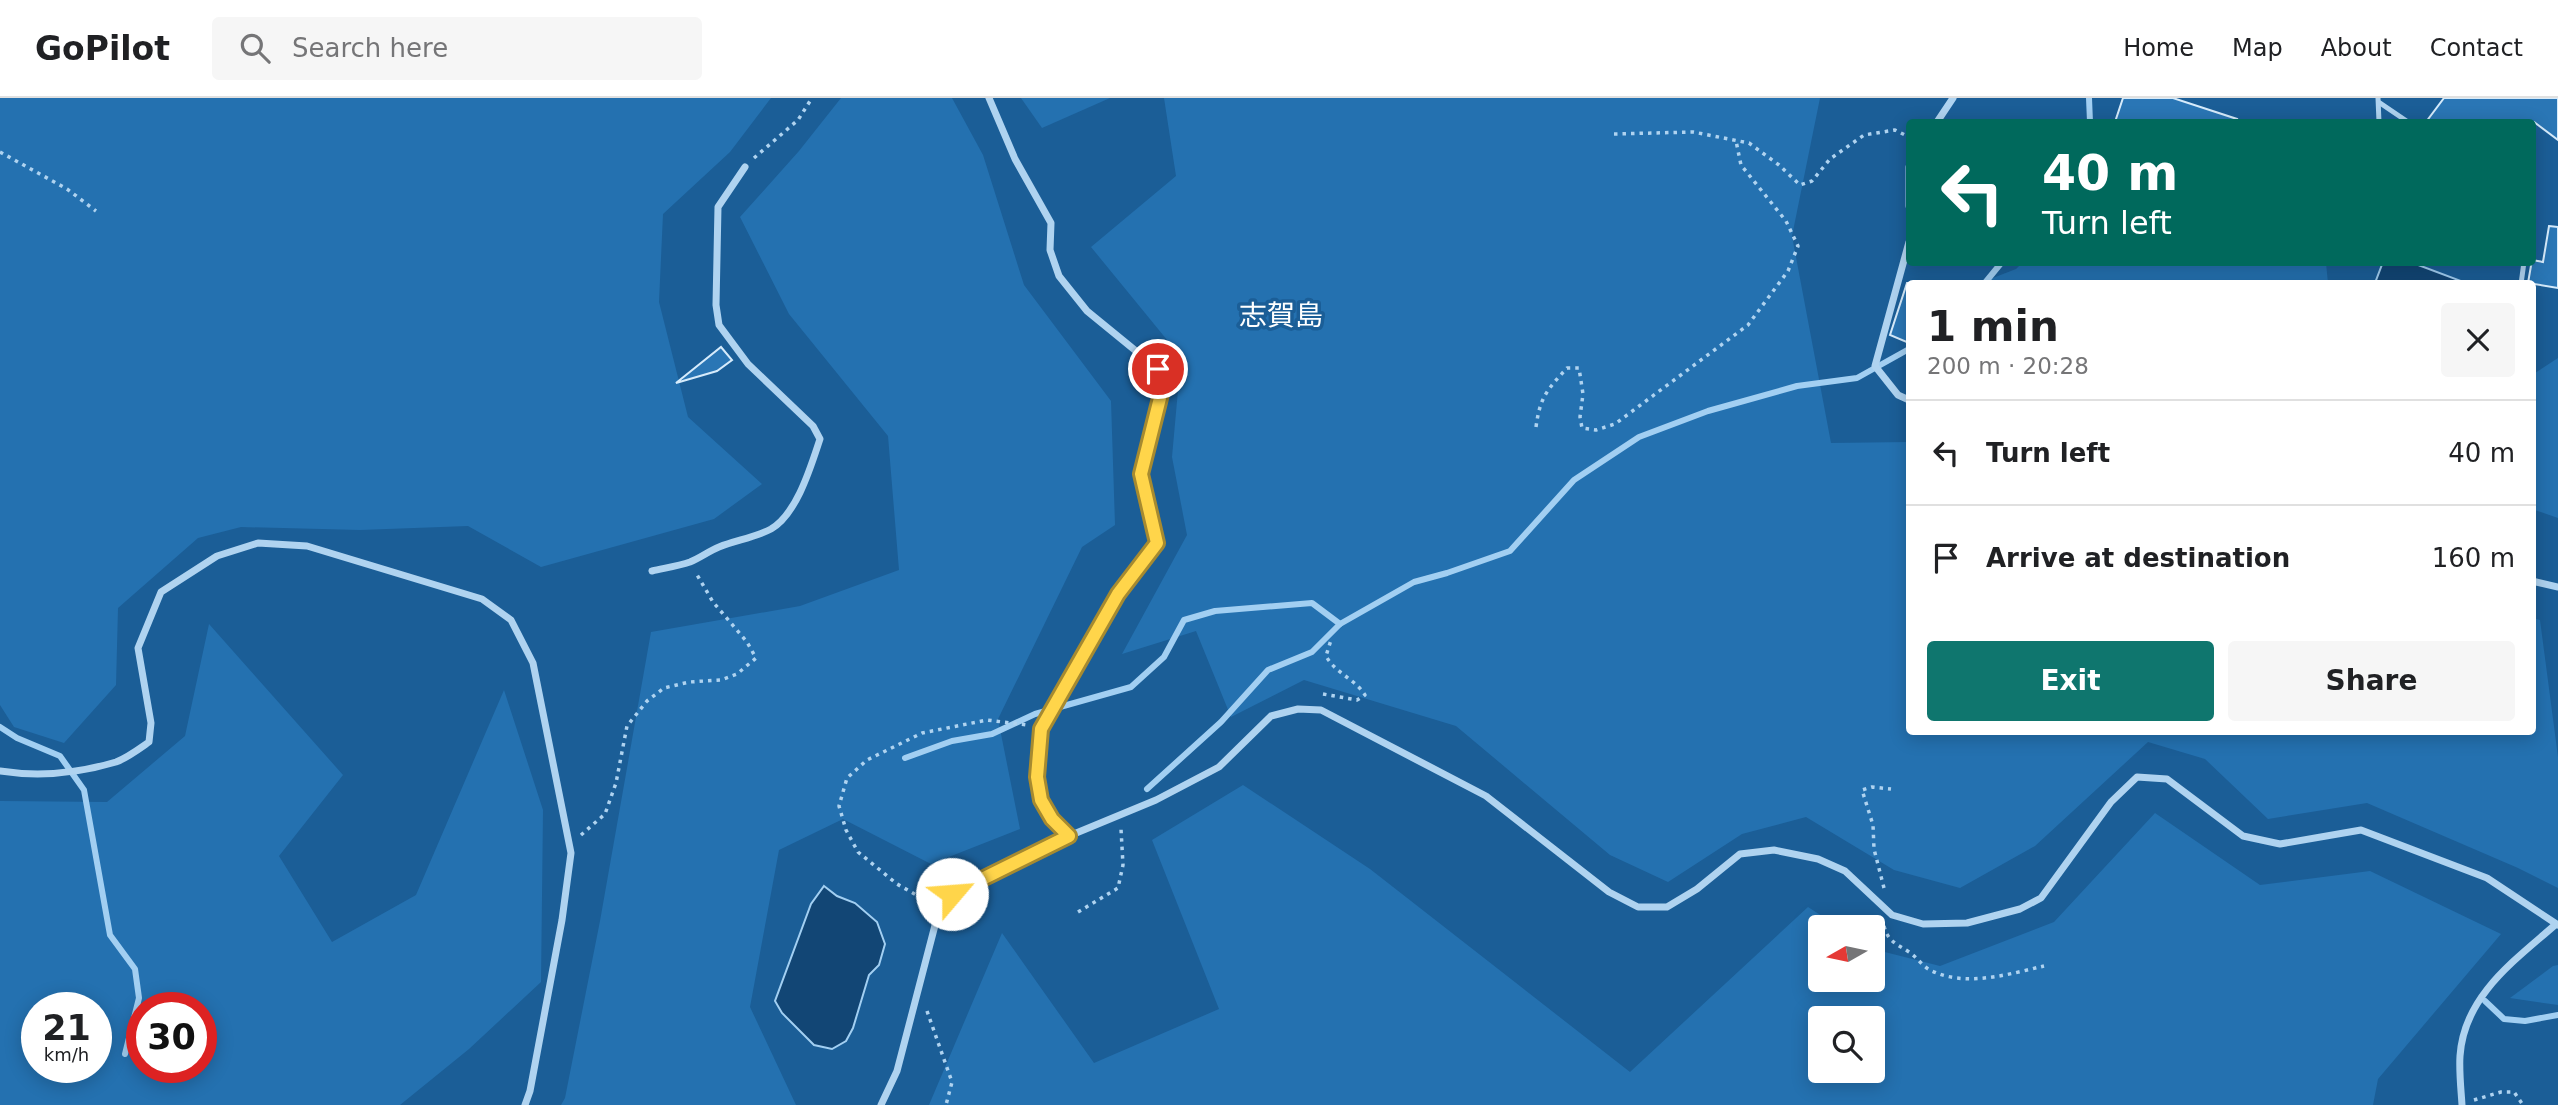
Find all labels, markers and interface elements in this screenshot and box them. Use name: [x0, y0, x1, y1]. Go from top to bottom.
search box: [212, 17, 702, 80]
text: GoPilot: [35, 29, 170, 68]
icon: search: [236, 29, 274, 67]
text: Search here: [292, 33, 448, 63]
text: Home: [2123, 34, 2194, 62]
text: Map: [2232, 34, 2283, 62]
text: About: [2321, 34, 2392, 62]
text: Contact: [2430, 34, 2523, 62]
text: 40 m: [2042, 145, 2178, 202]
icon: left: [1927, 147, 2018, 238]
text: Turn left: [2042, 204, 2172, 242]
district label: 志賀島: [1239, 299, 1323, 332]
text: 1 min: [1927, 302, 2059, 351]
button: close: [2441, 303, 2515, 377]
pin: [1128, 339, 1188, 399]
icon: arrive: [1139, 350, 1177, 388]
text: 200 m · 20:28: [1927, 353, 2089, 379]
icon: left: [1927, 434, 1965, 472]
text: Turn left: [1986, 438, 2110, 468]
text: 40 m: [2448, 438, 2515, 468]
icon: arrive: [1927, 539, 1965, 577]
text: Arrive at destination: [1986, 543, 2290, 573]
text: 160 m: [2432, 543, 2515, 573]
button: Exit: [1927, 641, 2214, 721]
button: Share: [2228, 641, 2515, 721]
position arrow: [915, 857, 989, 931]
north arrow: [1808, 915, 1885, 992]
map controls: [1808, 915, 1885, 1083]
speed limit sign: 30: [126, 992, 217, 1083]
button: search: [1808, 1006, 1885, 1083]
text: 21: [42, 1008, 91, 1048]
text: km/h: [44, 1044, 89, 1065]

